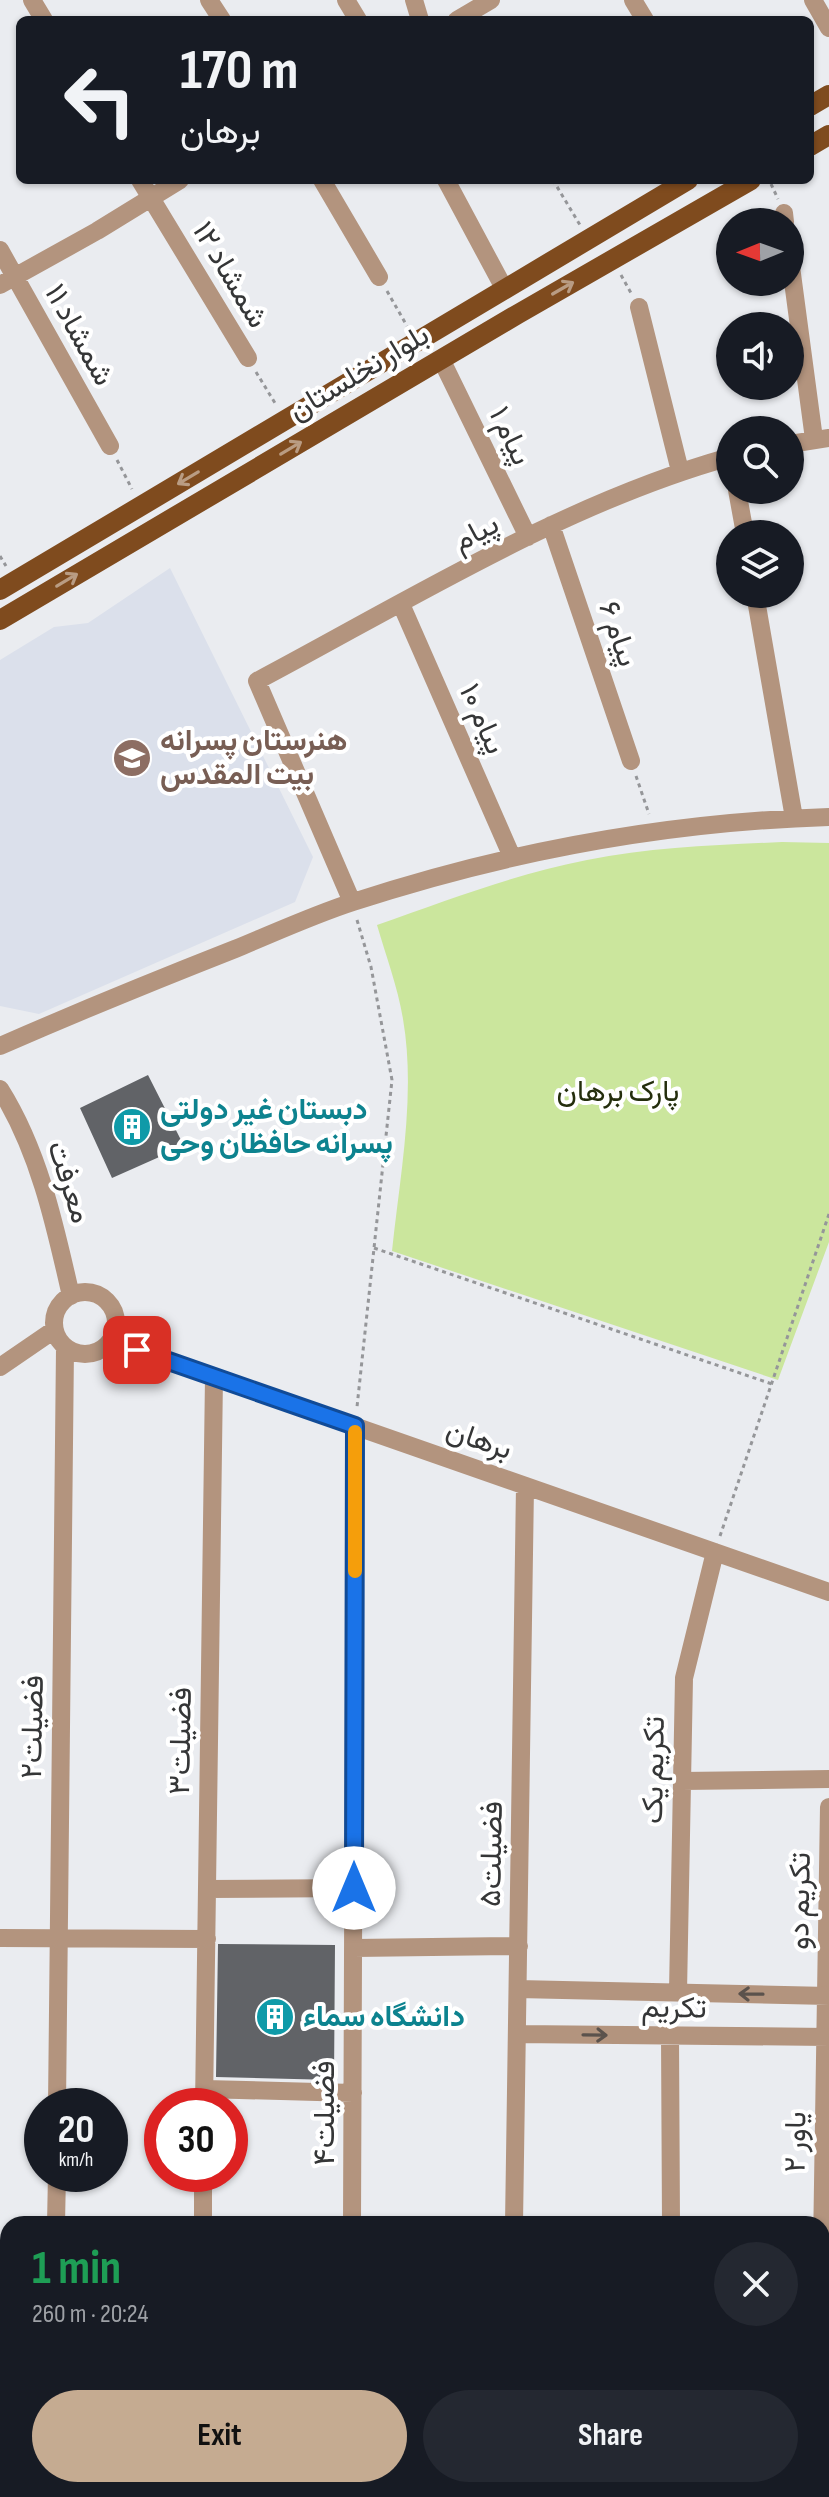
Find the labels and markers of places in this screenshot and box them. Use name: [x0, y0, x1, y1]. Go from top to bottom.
place label: هنرستان پسرانه بیت المقدس: [160, 723, 347, 793]
school or university icon: هنرستان پسرانه بیت المقدس: [111, 737, 153, 779]
place label: دبستان غیر دولتی پسرانه حافظان وحی: [160, 1092, 393, 1163]
building icon: دبستان غیر دولتی پسرانه حافظان وحی: [111, 1106, 153, 1148]
pin: [103, 1316, 171, 1384]
building icon: دانشگاه سماء: [254, 1996, 296, 2038]
place label: دانشگاه سماء: [303, 1999, 465, 2035]

